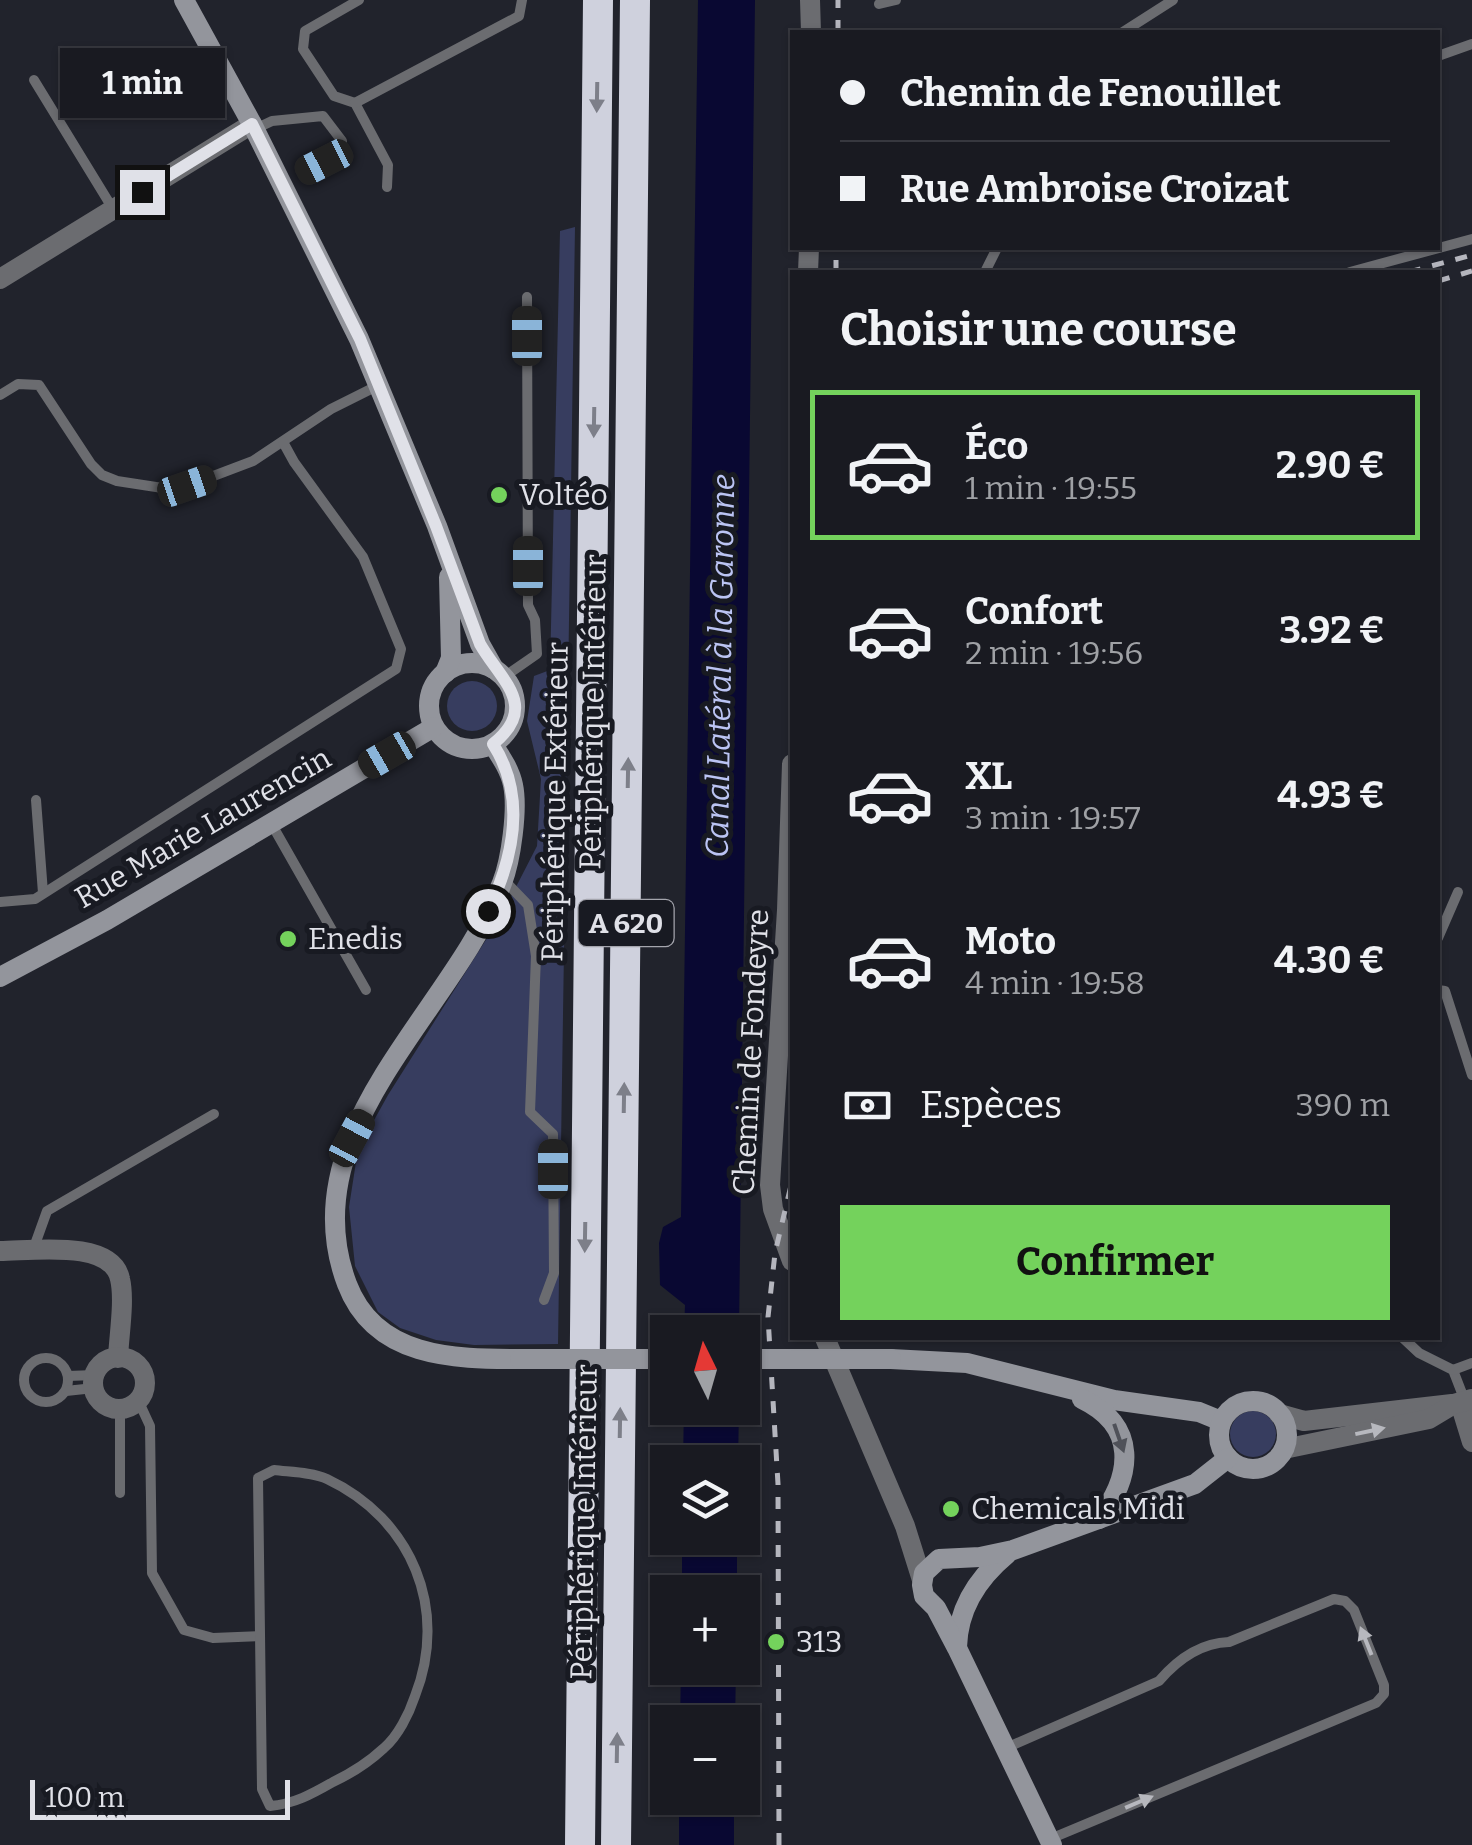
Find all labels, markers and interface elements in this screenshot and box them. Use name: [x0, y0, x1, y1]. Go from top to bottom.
callout: 1 min: [59, 47, 224, 117]
text: 1 min: [102, 64, 183, 102]
text: Chemin de Fenouillet: [900, 70, 1281, 116]
one-way arrow: [589, 82, 605, 114]
car: [290, 135, 358, 189]
text: Rue Ambroise Croizat: [900, 166, 1290, 212]
route end: [120, 170, 165, 215]
text: Choisir une course: [840, 303, 1237, 357]
car: [512, 306, 542, 366]
one-way arrow: [586, 407, 602, 439]
icon: car: [845, 420, 935, 510]
text: Éco: [965, 423, 1028, 469]
text: 2.90 €: [1276, 442, 1385, 488]
car: [154, 462, 220, 510]
text: 1 min · 19:55: [965, 469, 1137, 507]
water label: Canal Latéral à la Garonne: [698, 474, 742, 858]
place label: Voltéo: [519, 477, 608, 513]
marker: Voltéo: [488, 484, 510, 506]
car: [513, 536, 543, 596]
street label: Périphérique Intérieur: [572, 554, 614, 870]
icon: car: [845, 585, 935, 675]
text: Confort: [965, 588, 1103, 634]
text: 3.92 €: [1279, 607, 1385, 653]
text: 2 min · 19:56: [965, 634, 1143, 672]
street label: Périphérique Extérieur: [534, 642, 576, 962]
car: [354, 727, 420, 783]
street label: Rue Marie Laurencin: [69, 740, 337, 916]
icon: car: [845, 750, 935, 840]
text: XL: [965, 753, 1012, 799]
one-way arrow: [620, 756, 636, 788]
text: 4.93 €: [1277, 772, 1385, 818]
text: 3 min · 19:57: [965, 799, 1141, 837]
route start: [466, 889, 511, 934]
road number: A 620: [578, 900, 674, 946]
street label: Chemin de Fondeyre: [726, 908, 776, 1196]
icon: car: [845, 915, 935, 1005]
text: Moto: [965, 918, 1056, 964]
place label: Enedis: [308, 921, 403, 957]
marker: Enedis: [277, 928, 299, 950]
text: 4.30 €: [1274, 937, 1385, 983]
text: 4 min · 19:58: [965, 964, 1145, 1002]
icon: cash: [840, 1078, 895, 1133]
one-way arrow: [616, 1081, 632, 1113]
text: Espèces: [920, 1082, 1062, 1128]
text: 390 m: [1296, 1086, 1390, 1124]
car: [325, 1104, 379, 1172]
car: [538, 1139, 568, 1199]
button: Confirmer: [840, 1205, 1390, 1320]
one-way arrow: [577, 1222, 593, 1254]
north arrow: [650, 1315, 760, 1425]
map controls: [650, 1315, 760, 1815]
street label: Périphérique Intérieur: [563, 1364, 605, 1680]
one-way arrow: [612, 1406, 628, 1438]
one-way arrow: [1112, 1423, 1127, 1453]
one-way arrow: [1355, 1423, 1386, 1439]
button: layers: [650, 1445, 760, 1555]
place label: Chemicals Midi: [971, 1491, 1185, 1527]
marker: Chemicals Midi: [940, 1498, 962, 1520]
button: +: [650, 1575, 760, 1685]
place label: 313: [796, 1624, 842, 1660]
one-way arrow: [1358, 1626, 1374, 1656]
marker: 313: [765, 1631, 787, 1653]
button: −: [650, 1705, 760, 1815]
one-way arrow: [609, 1731, 625, 1763]
scale bar: [30, 1775, 290, 1820]
text: 100 m: [45, 1781, 125, 1814]
one-way arrow: [1124, 1793, 1154, 1809]

